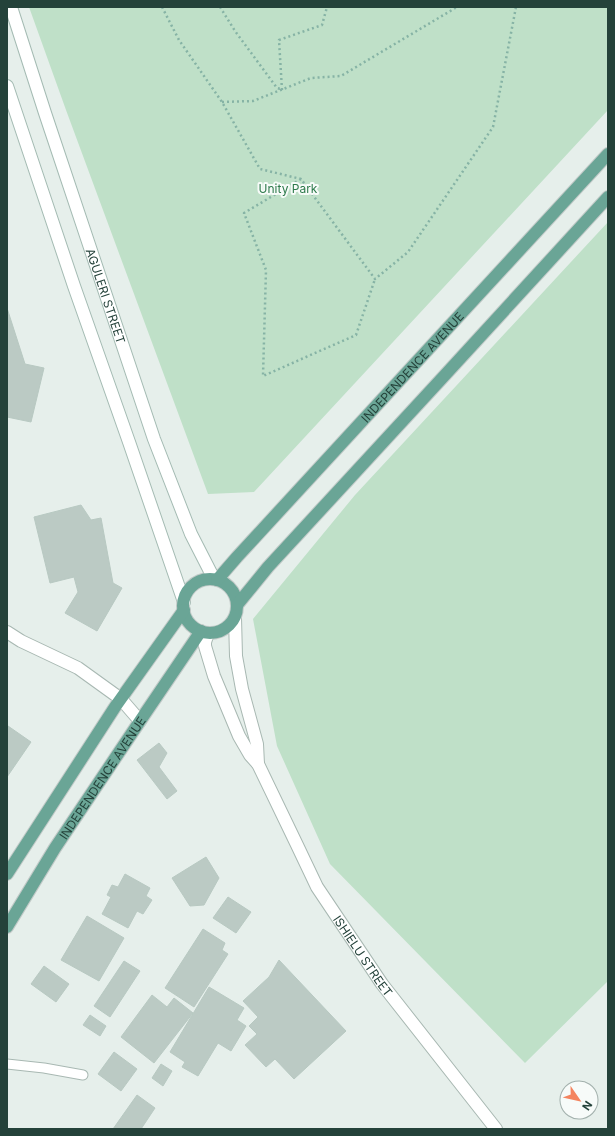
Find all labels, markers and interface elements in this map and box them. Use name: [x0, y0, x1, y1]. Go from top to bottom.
park label: Unity Park: [259, 181, 318, 196]
street label: AGULERI STREET: [83, 246, 129, 346]
street label: INDEPENDENCE AVENUE: [358, 309, 467, 425]
street label: INDEPENDENCE AVENUE: [56, 713, 148, 842]
street label: ISHIELU STREET: [330, 912, 396, 999]
north arrow: [559, 1080, 599, 1120]
text: N: [579, 1098, 595, 1113]

